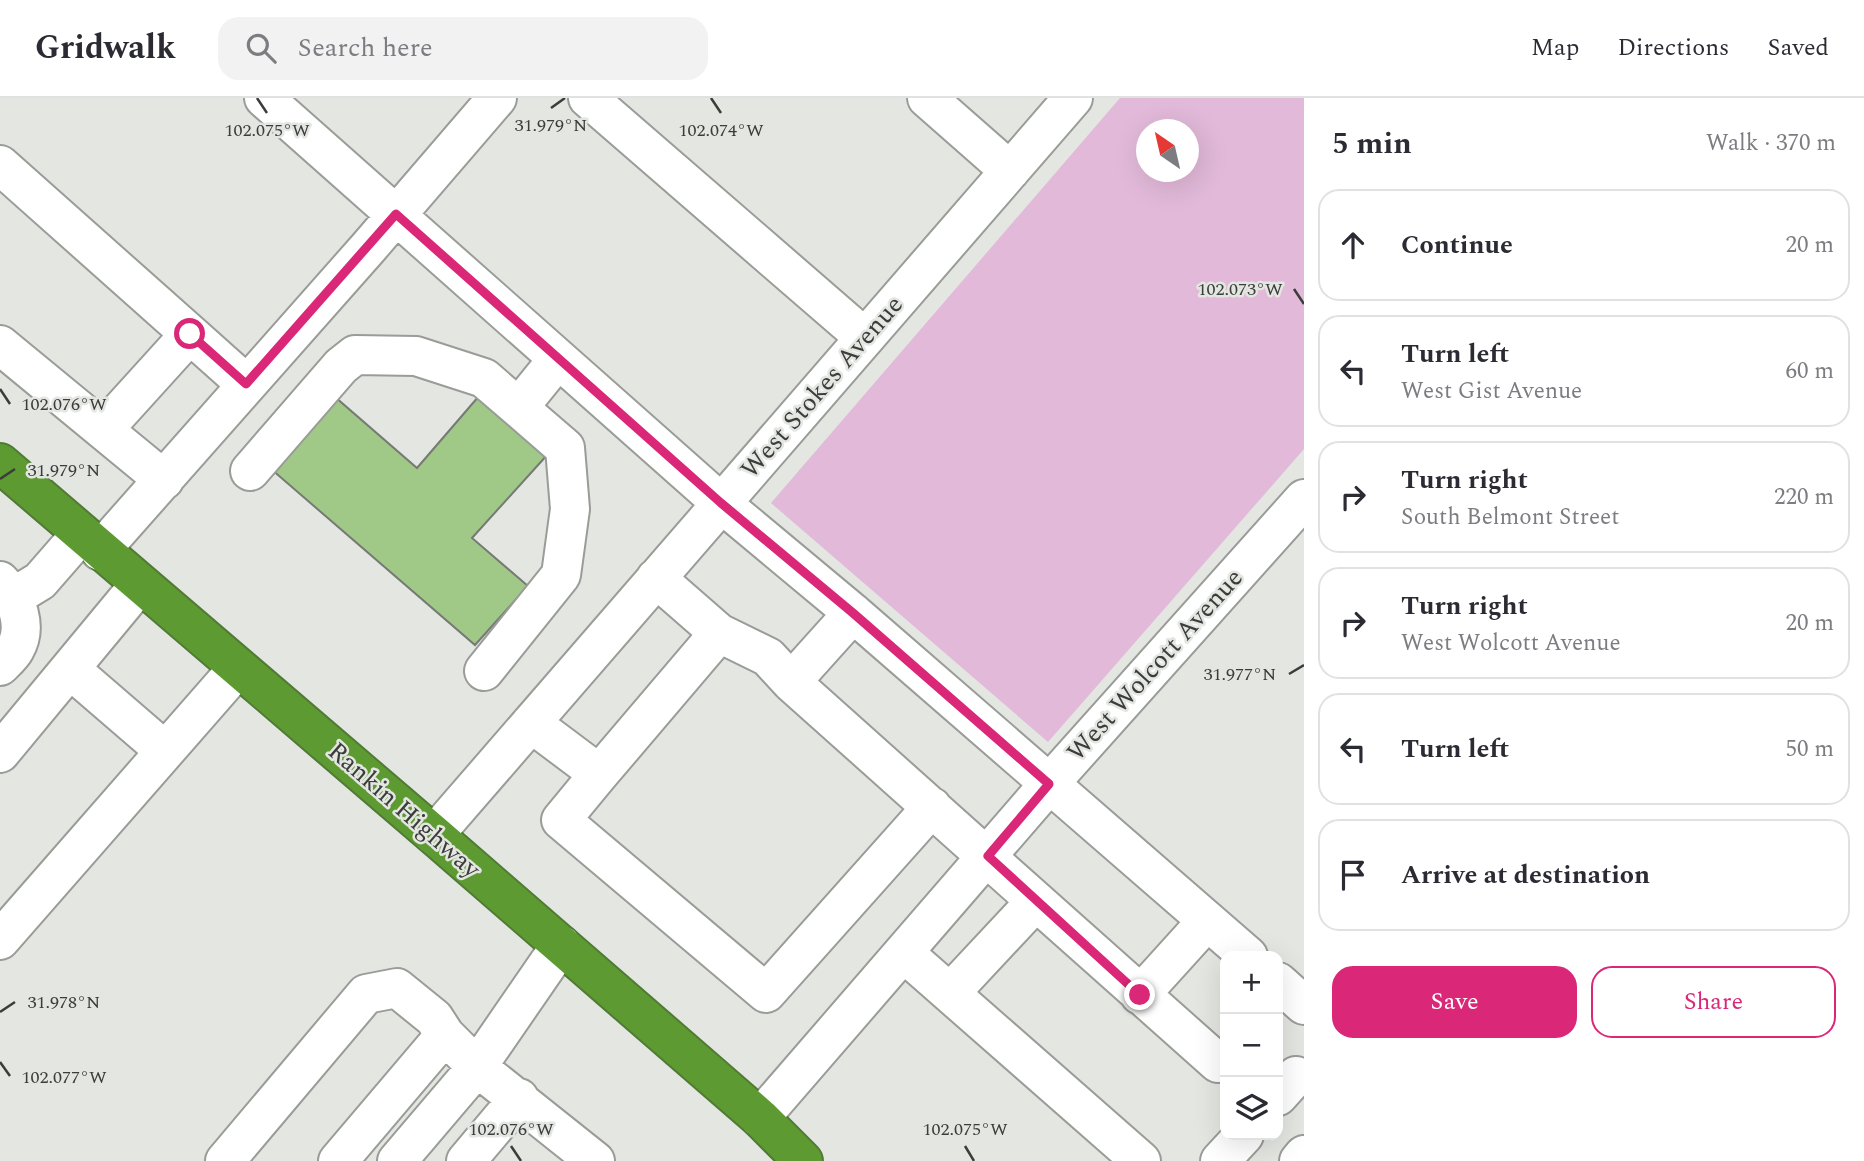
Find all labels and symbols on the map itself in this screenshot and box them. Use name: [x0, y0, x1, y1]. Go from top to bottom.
text: 31.979°N: [515, 112, 587, 139]
text: 102.075°W: [224, 117, 310, 144]
text: 102.074°W: [678, 117, 764, 144]
north arrow: [1136, 119, 1199, 182]
text: 102.073°W: [1197, 276, 1283, 303]
street label: West Stokes Avenue: [731, 286, 913, 488]
route start: [174, 318, 205, 349]
text: 102.076°W: [21, 391, 107, 418]
text: 31.979°N: [28, 457, 100, 484]
street label: West Wolcott Avenue: [1057, 559, 1253, 771]
text: 31.977°N: [1204, 661, 1276, 688]
street label: Rankin Highway: [319, 732, 491, 889]
route end: [1124, 979, 1155, 1010]
text: 31.978°N: [28, 989, 100, 1016]
text: 102.077°W: [21, 1064, 107, 1091]
text: 102.076°W: [468, 1116, 554, 1143]
text: 102.075°W: [922, 1116, 1008, 1143]

